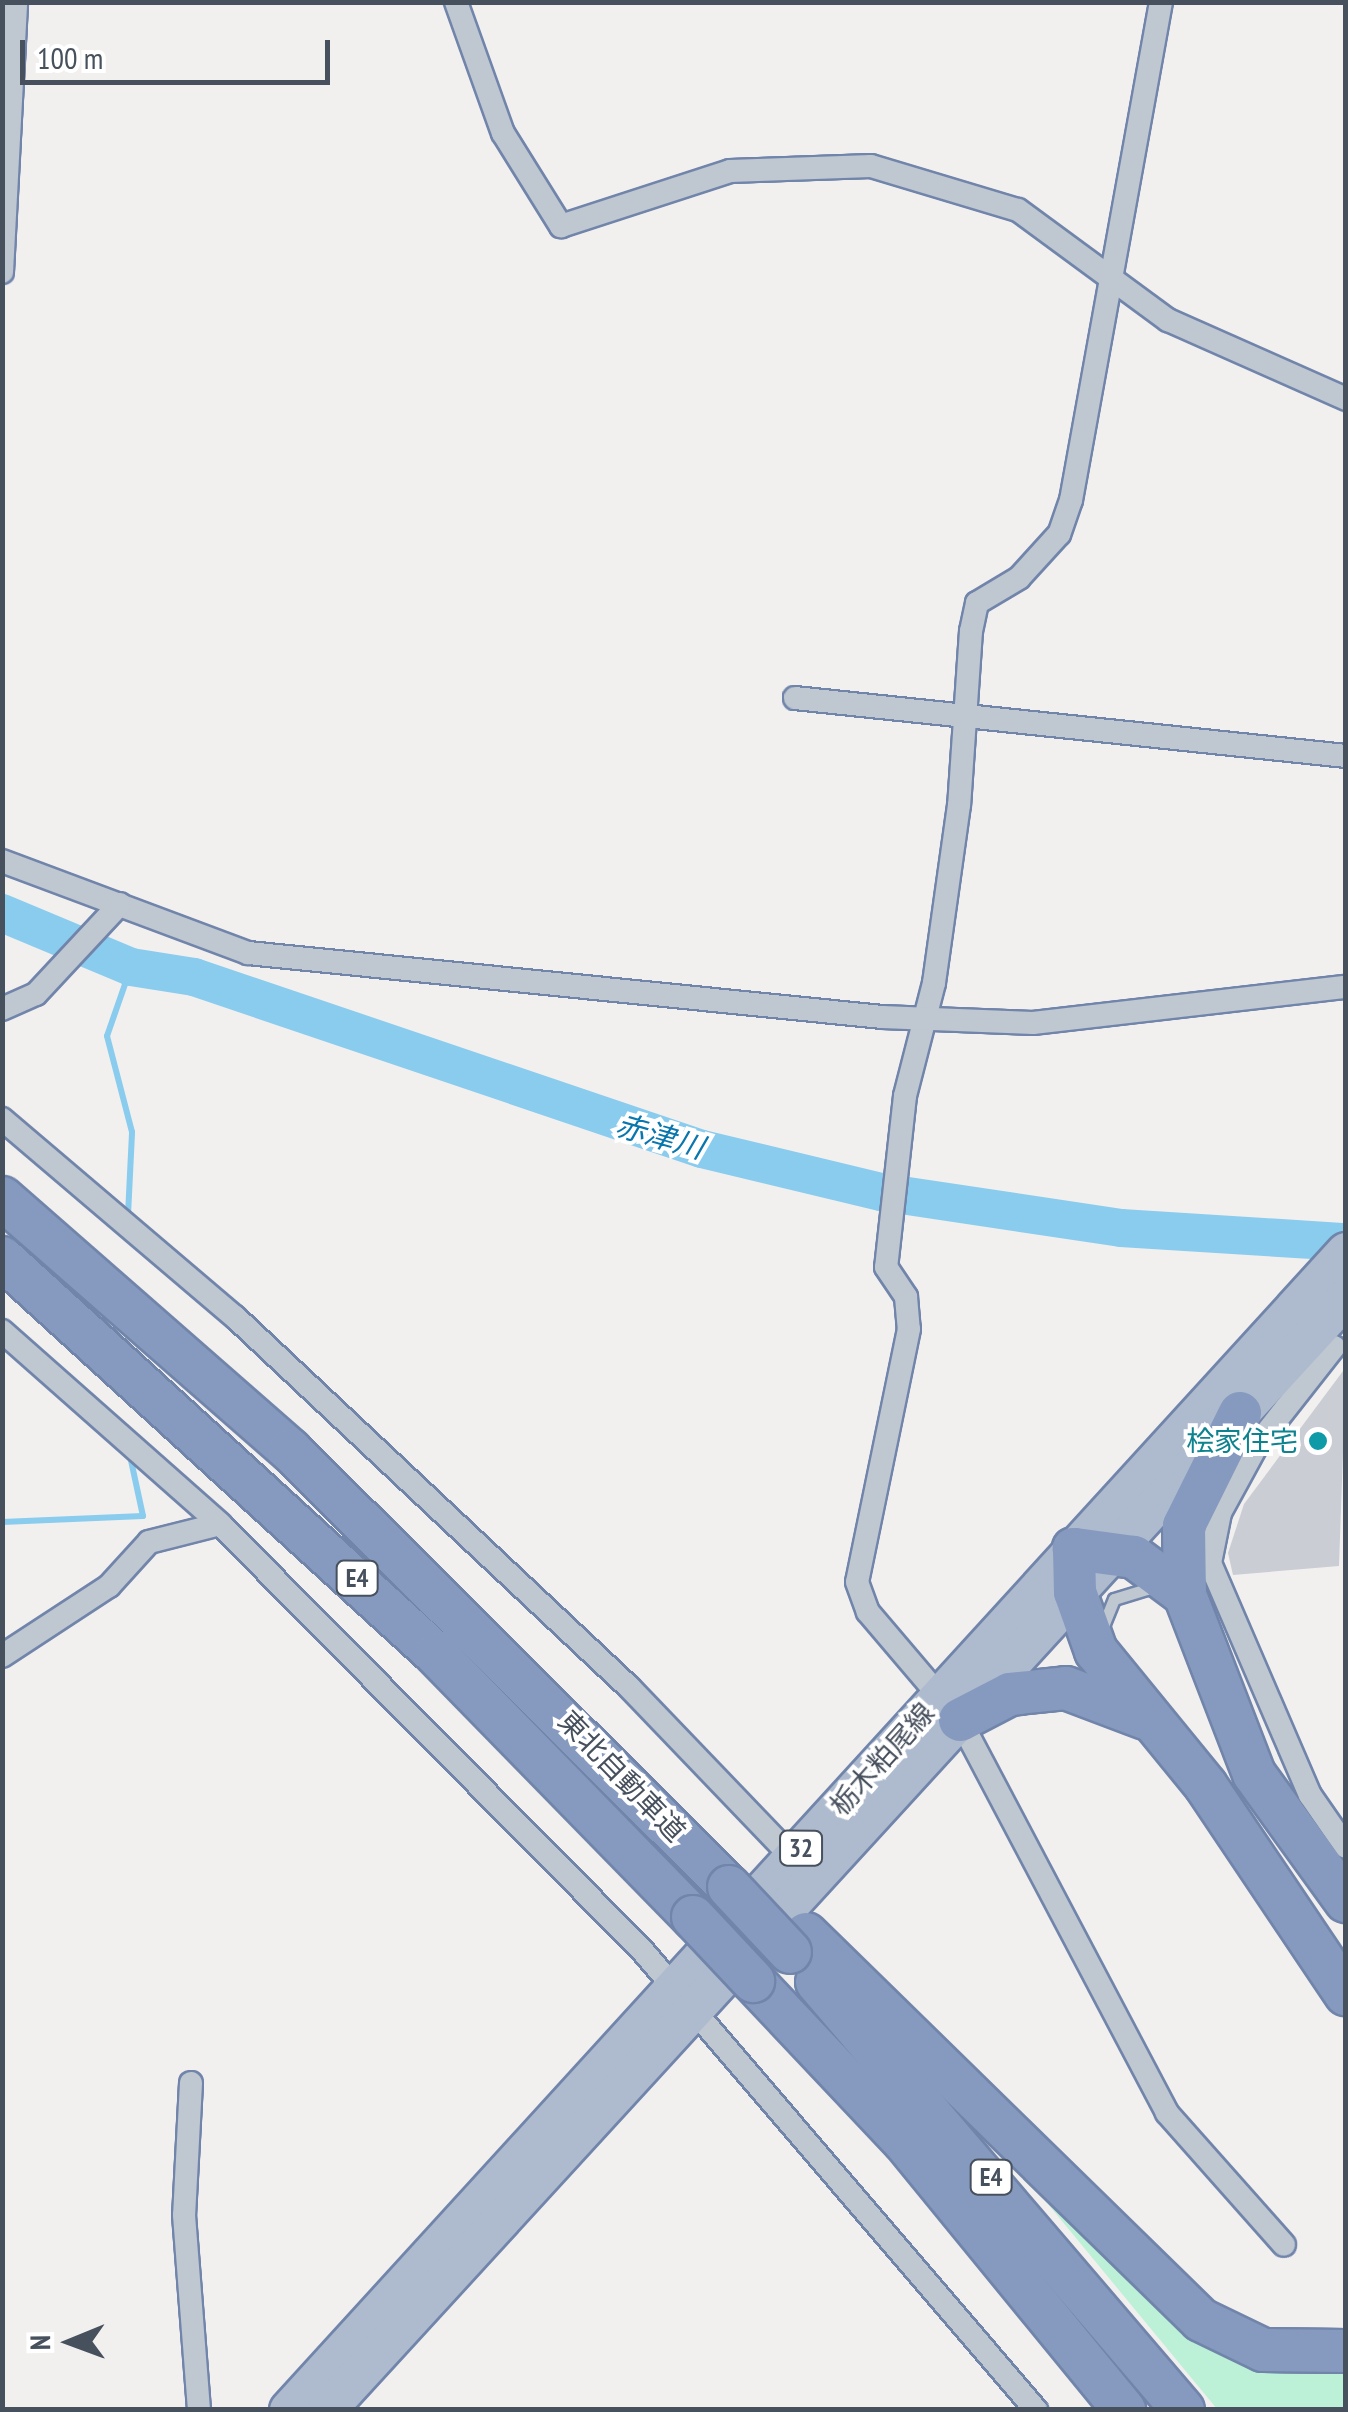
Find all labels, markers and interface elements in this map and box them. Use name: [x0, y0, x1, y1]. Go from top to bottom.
scale bar: [25, 20, 335, 82]
text: 100 m: [37, 38, 103, 77]
water label: 赤津川: [612, 1106, 708, 1166]
place label: 桧家住宅: [1186, 1424, 1298, 1458]
marker: 桧家住宅: [1307, 1430, 1329, 1452]
road number: E4: [334, 1558, 380, 1598]
street label: 栃木粕尾線: [823, 1696, 941, 1822]
street label: 東北自動車道: [552, 1704, 692, 1848]
road number: 32: [778, 1828, 824, 1868]
road number: E4: [968, 2157, 1014, 2197]
north arrow: [20, 2292, 120, 2392]
text: N: [21, 2335, 58, 2350]

